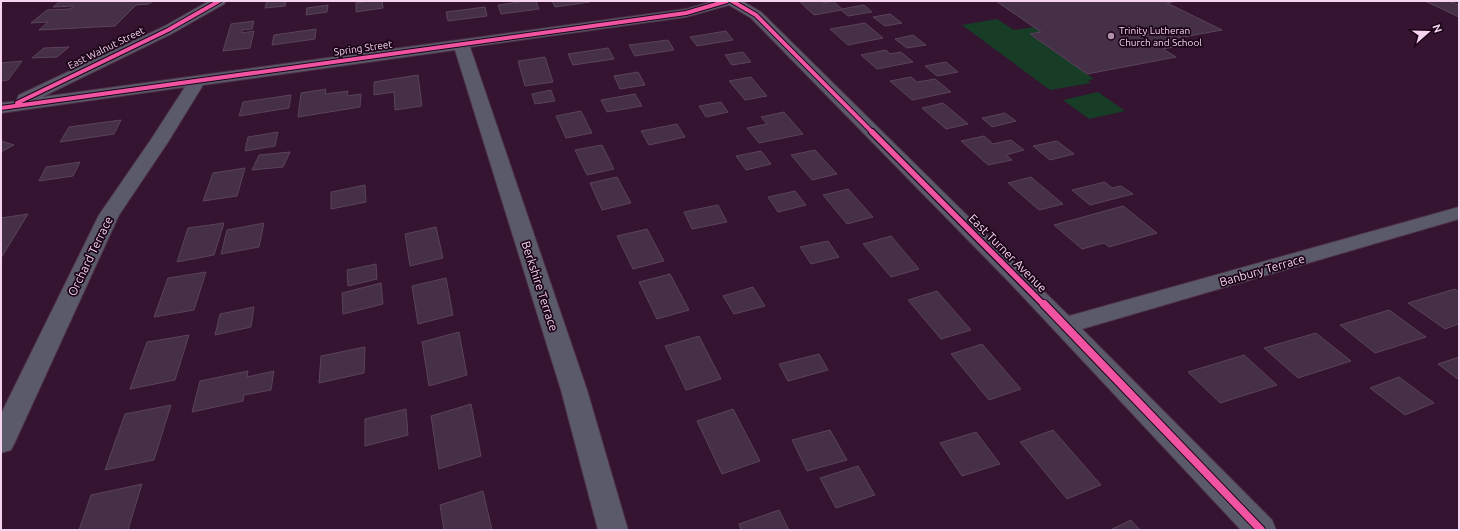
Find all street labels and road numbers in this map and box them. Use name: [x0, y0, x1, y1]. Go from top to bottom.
street label: East Walnut Street: [66, 25, 146, 71]
street label: Spring Street: [333, 38, 393, 58]
street label: East Turner Avenue: [966, 211, 1050, 295]
street label: Orchard Terrace: [65, 214, 115, 298]
street label: Berkshire Terrace: [519, 239, 561, 333]
street label: Banbury Terrace: [1218, 252, 1306, 288]

